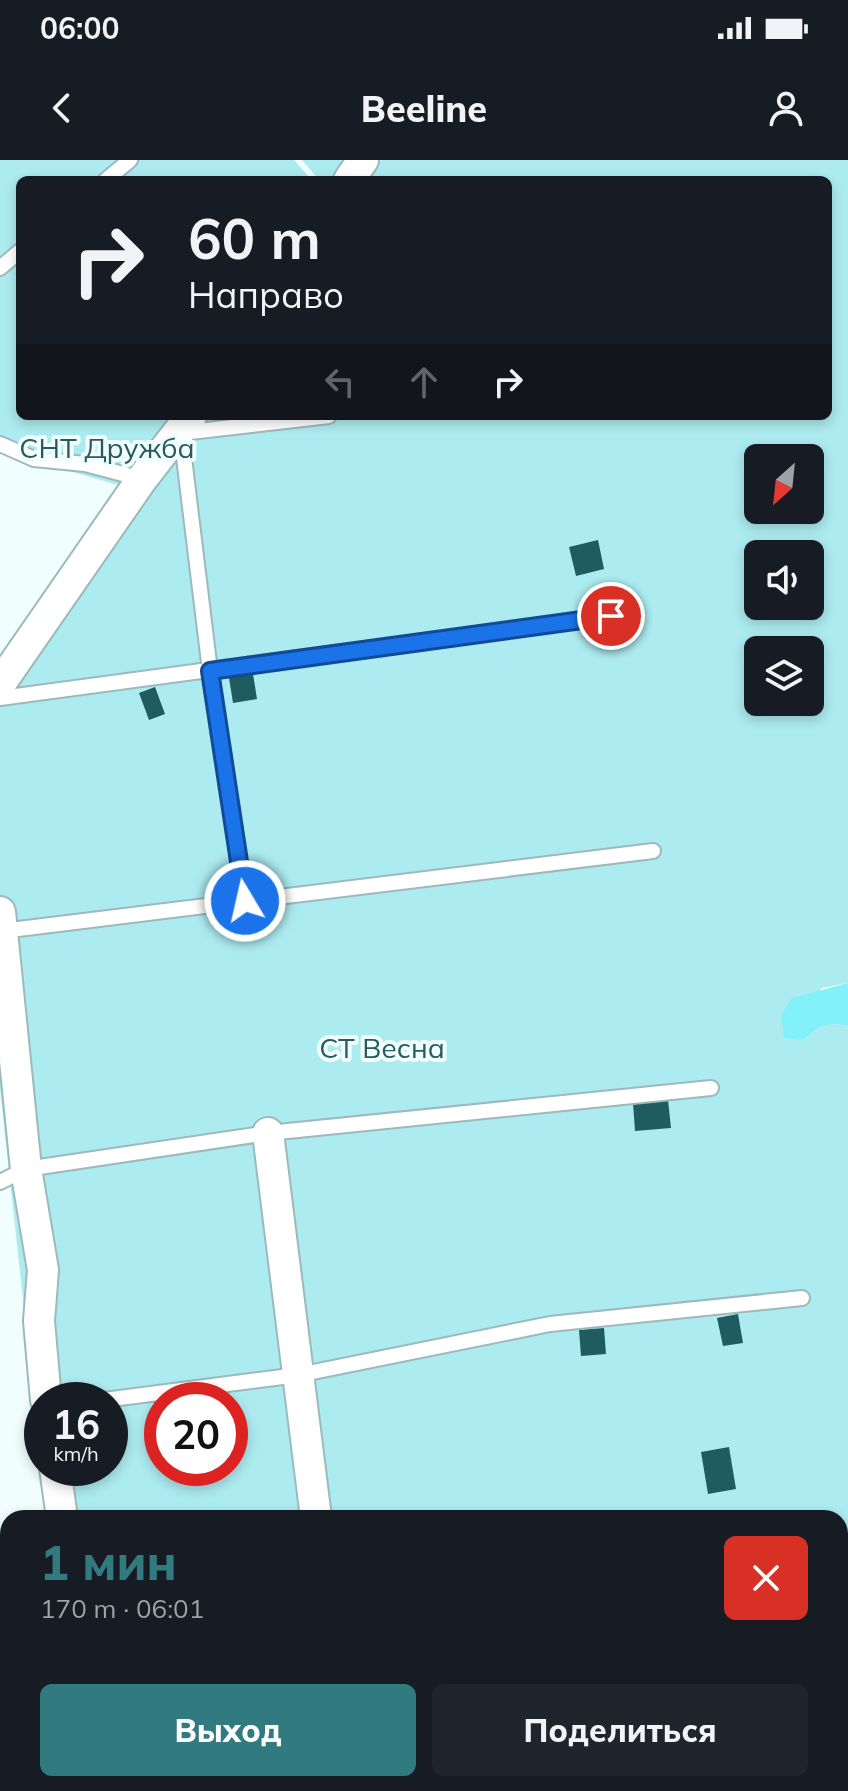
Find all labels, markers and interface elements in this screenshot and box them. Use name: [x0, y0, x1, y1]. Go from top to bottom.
text: 06:00: [40, 9, 119, 47]
icon: back: [40, 86, 84, 130]
text: Beeline: [361, 86, 487, 131]
icon: person: [764, 86, 808, 130]
text: 60 m: [188, 203, 321, 273]
icon: right: [56, 208, 160, 312]
text: Направо: [188, 272, 344, 317]
icon: left: [318, 360, 362, 404]
icon: ahead: [402, 360, 446, 404]
icon: right: [486, 360, 530, 404]
park label: СНТ Дружба: [19, 430, 195, 465]
north arrow: [744, 444, 824, 524]
map controls: [744, 444, 824, 716]
button: sound: [744, 540, 824, 620]
pin: [577, 582, 645, 650]
icon: arrive: [589, 594, 633, 638]
button: layers: [744, 636, 824, 716]
position arrow: [203, 859, 287, 943]
park label: СТ Весна: [319, 1030, 445, 1065]
speed limit sign: 20: [144, 1382, 248, 1486]
text: 16: [52, 1399, 100, 1449]
text: km/h: [53, 1441, 99, 1466]
text: 1 мин: [40, 1532, 177, 1592]
button: close: [724, 1536, 808, 1620]
text: 170 m · 06:01: [40, 1592, 204, 1625]
button: Выход: [40, 1684, 416, 1776]
button: Поделиться: [432, 1684, 808, 1776]

